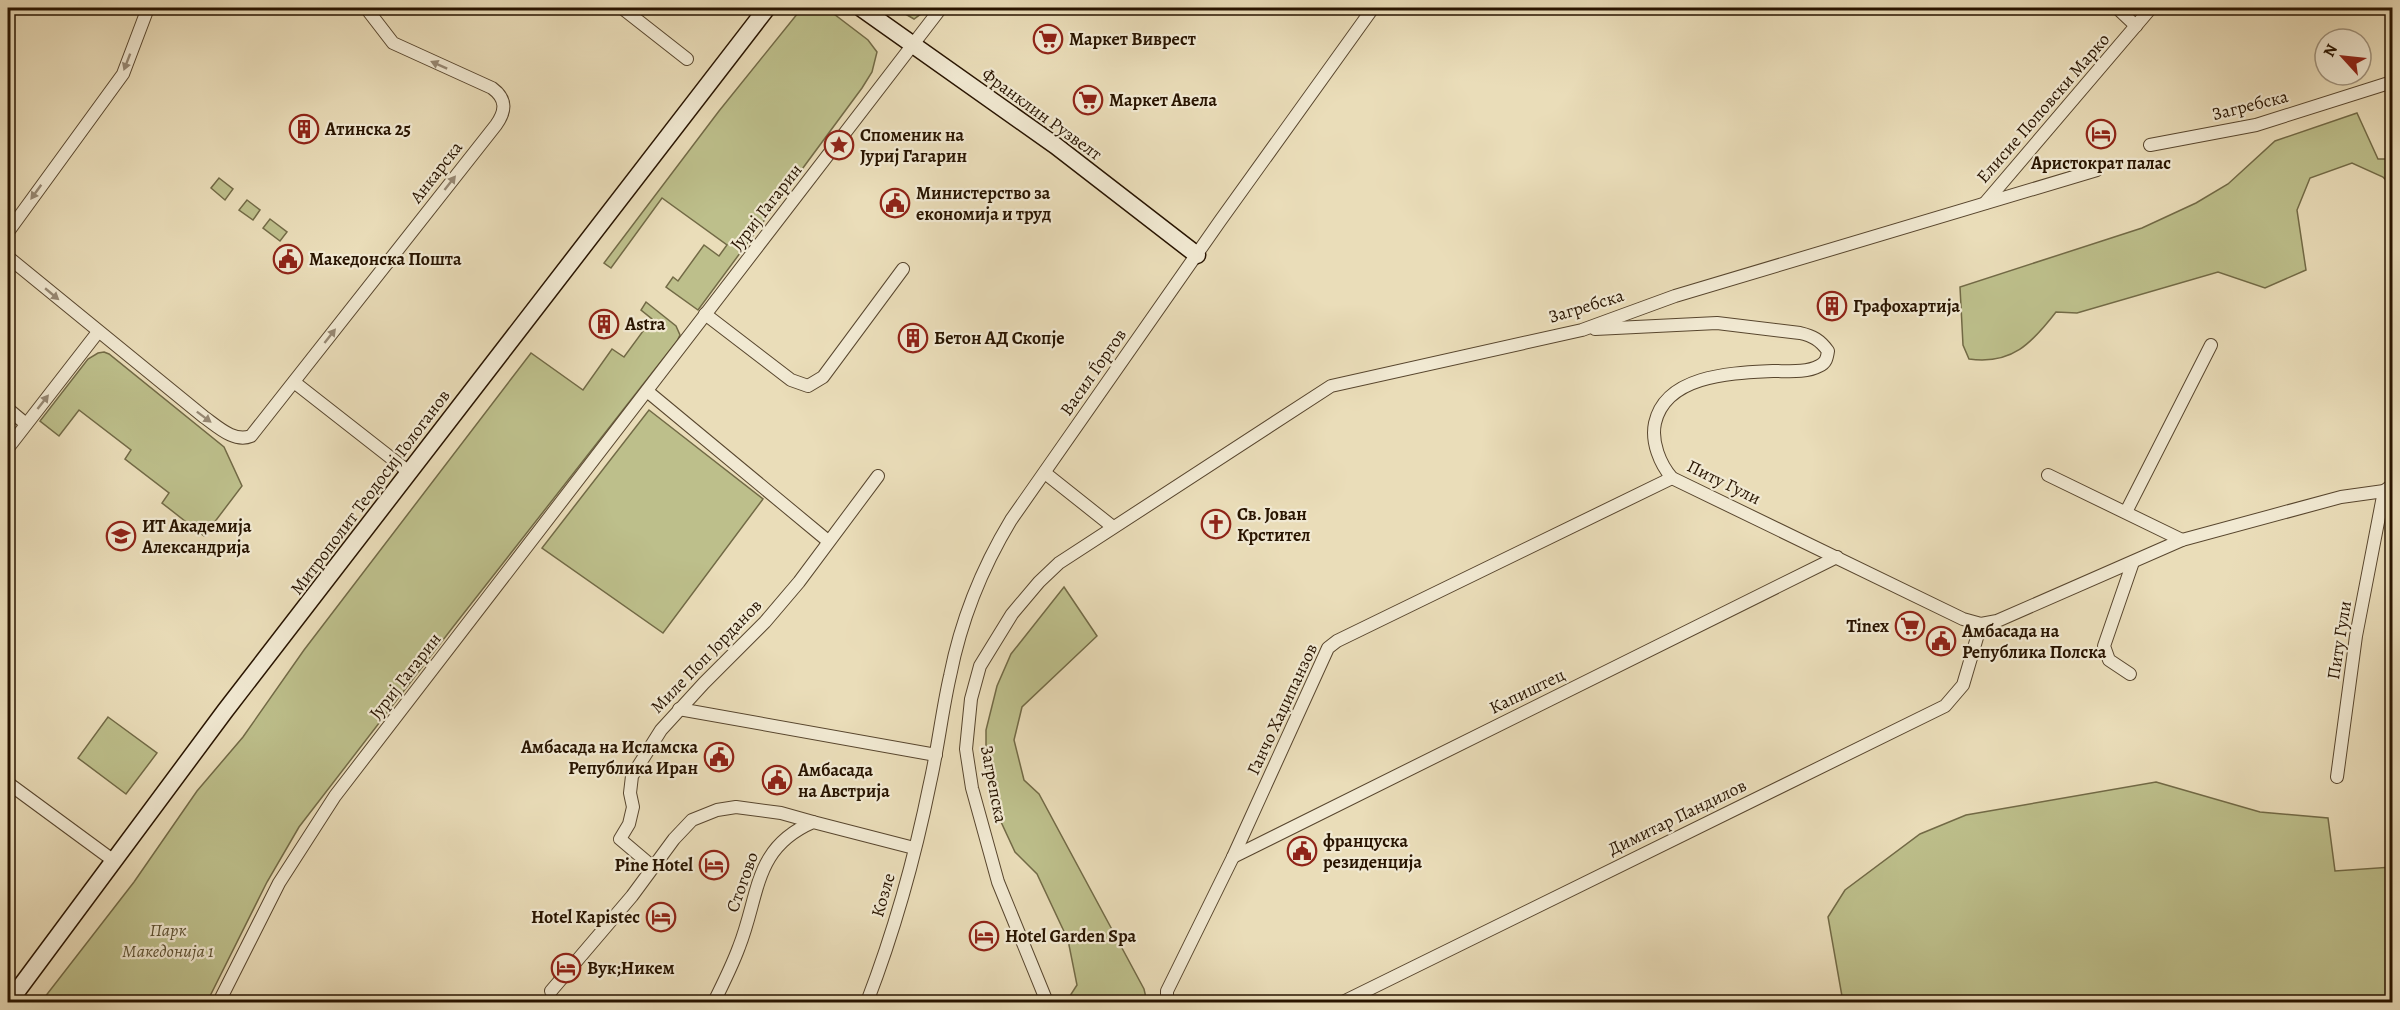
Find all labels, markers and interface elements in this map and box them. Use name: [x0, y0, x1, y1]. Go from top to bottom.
supermarket icon: Маркет Виврест: [1032, 23, 1064, 55]
place label: Маркет Виврест: [1069, 27, 1196, 51]
north arrow: [2313, 27, 2373, 87]
street label: Елисие Поповски Марко: [1971, 28, 2115, 188]
text: N: [2318, 40, 2343, 61]
one-way arrow: [122, 53, 132, 71]
one-way arrow: [430, 59, 448, 69]
street label: Франклин Рузвелт: [977, 62, 1107, 166]
supermarket icon: Маркет Авела: [1072, 84, 1104, 116]
street label: Загребска: [2209, 84, 2291, 126]
place label: Маркет Авела: [1109, 88, 1218, 112]
building icon: Атинска 25: [288, 113, 320, 145]
place label: Атинска 25: [324, 117, 411, 141]
hotel icon: Аристократ палас: [2085, 118, 2117, 150]
place label: Споменик на Јуриј Гагарин: [860, 123, 967, 168]
place icon: Споменик на Јуриј Гагарин: [823, 129, 855, 161]
street label: Анкарска: [404, 136, 468, 209]
place label: Аристократ палас: [2030, 151, 2171, 175]
street label: Јуриј Гагарин: [725, 159, 807, 255]
one-way arrow: [444, 175, 457, 191]
place label: Министерство за економија и труд: [916, 181, 1051, 226]
one-way arrow: [31, 184, 43, 199]
public building icon: Министерство за економија и труд: [879, 187, 911, 219]
public building icon: Македонска Пошта: [272, 243, 304, 275]
place label: Македонска Пошта: [309, 247, 462, 271]
street label: Загребска: [1545, 283, 1627, 329]
one-way arrow: [45, 288, 60, 300]
building icon: Графохартија: [1816, 290, 1848, 322]
place label: Графохартија: [1853, 294, 1961, 318]
building icon: Astra: [588, 308, 620, 340]
place label: Astra: [624, 312, 666, 336]
building icon: Бетон АД Скопје: [897, 322, 929, 354]
street label: Васил Ѓоргов: [1054, 324, 1132, 420]
place label: Бетон АД Скопје: [934, 326, 1065, 350]
one-way arrow: [323, 329, 335, 344]
street label: Митрополит Теодосиј Гологанов: [285, 384, 455, 600]
one-way arrow: [37, 394, 50, 410]
one-way arrow: [197, 410, 212, 422]
street label: Питу Гули: [1683, 454, 1765, 510]
place label: Св. Јован Крстител: [1237, 502, 1311, 547]
church icon: Св. Јован Крстител: [1200, 508, 1232, 540]
place label: ИТ Академија Александрија: [141, 514, 252, 559]
school or university icon: ИТ Академија Александрија: [105, 520, 137, 552]
street label: Миле Поп Јорданов: [645, 593, 767, 719]
street label: Питу Гули: [2321, 599, 2357, 681]
supermarket icon: Tinex: [1894, 610, 1926, 642]
place label: Tinex: [1847, 614, 1889, 638]
place label: Амбасада на Република Полска: [1961, 619, 2107, 664]
public building icon: Амбасада на Република Полска: [1925, 625, 1957, 657]
street label: Јуриј Гагарин: [364, 628, 446, 724]
street label: Ганчо Хаџипанзов: [1241, 639, 1323, 779]
street label: Капиштец: [1485, 662, 1569, 720]
place label: Амбасада на Исламска Република Иран: [520, 735, 698, 780]
public building icon: Амбасада на Исламска Република Иран: [703, 741, 735, 773]
street label: Загрепска: [975, 743, 1013, 825]
place label: Амбасада на Австрија: [797, 758, 890, 803]
public building icon: Амбасада на Австрија: [761, 764, 793, 796]
street label: Димитар Пандилов: [1604, 773, 1750, 861]
place label: француска резиденција: [1323, 829, 1423, 874]
public building icon: француска резиденција: [1286, 835, 1318, 867]
street label: Стогово: [720, 848, 764, 916]
hotel icon: Pine Hotel: [698, 849, 730, 881]
place label: Pine Hotel: [615, 853, 693, 877]
street label: Козле: [865, 870, 901, 920]
hotel icon: Hotel Kapistec: [645, 901, 677, 933]
place label: Hotel Kapistec: [531, 905, 640, 929]
park label: Парк Македонија 1: [122, 918, 214, 963]
hotel icon: Hotel Garden Spa: [968, 920, 1000, 952]
place label: Hotel Garden Spa: [1005, 924, 1137, 948]
hotel icon: Вук;Никем: [550, 952, 582, 984]
place label: Вук;Никем: [587, 956, 675, 980]

